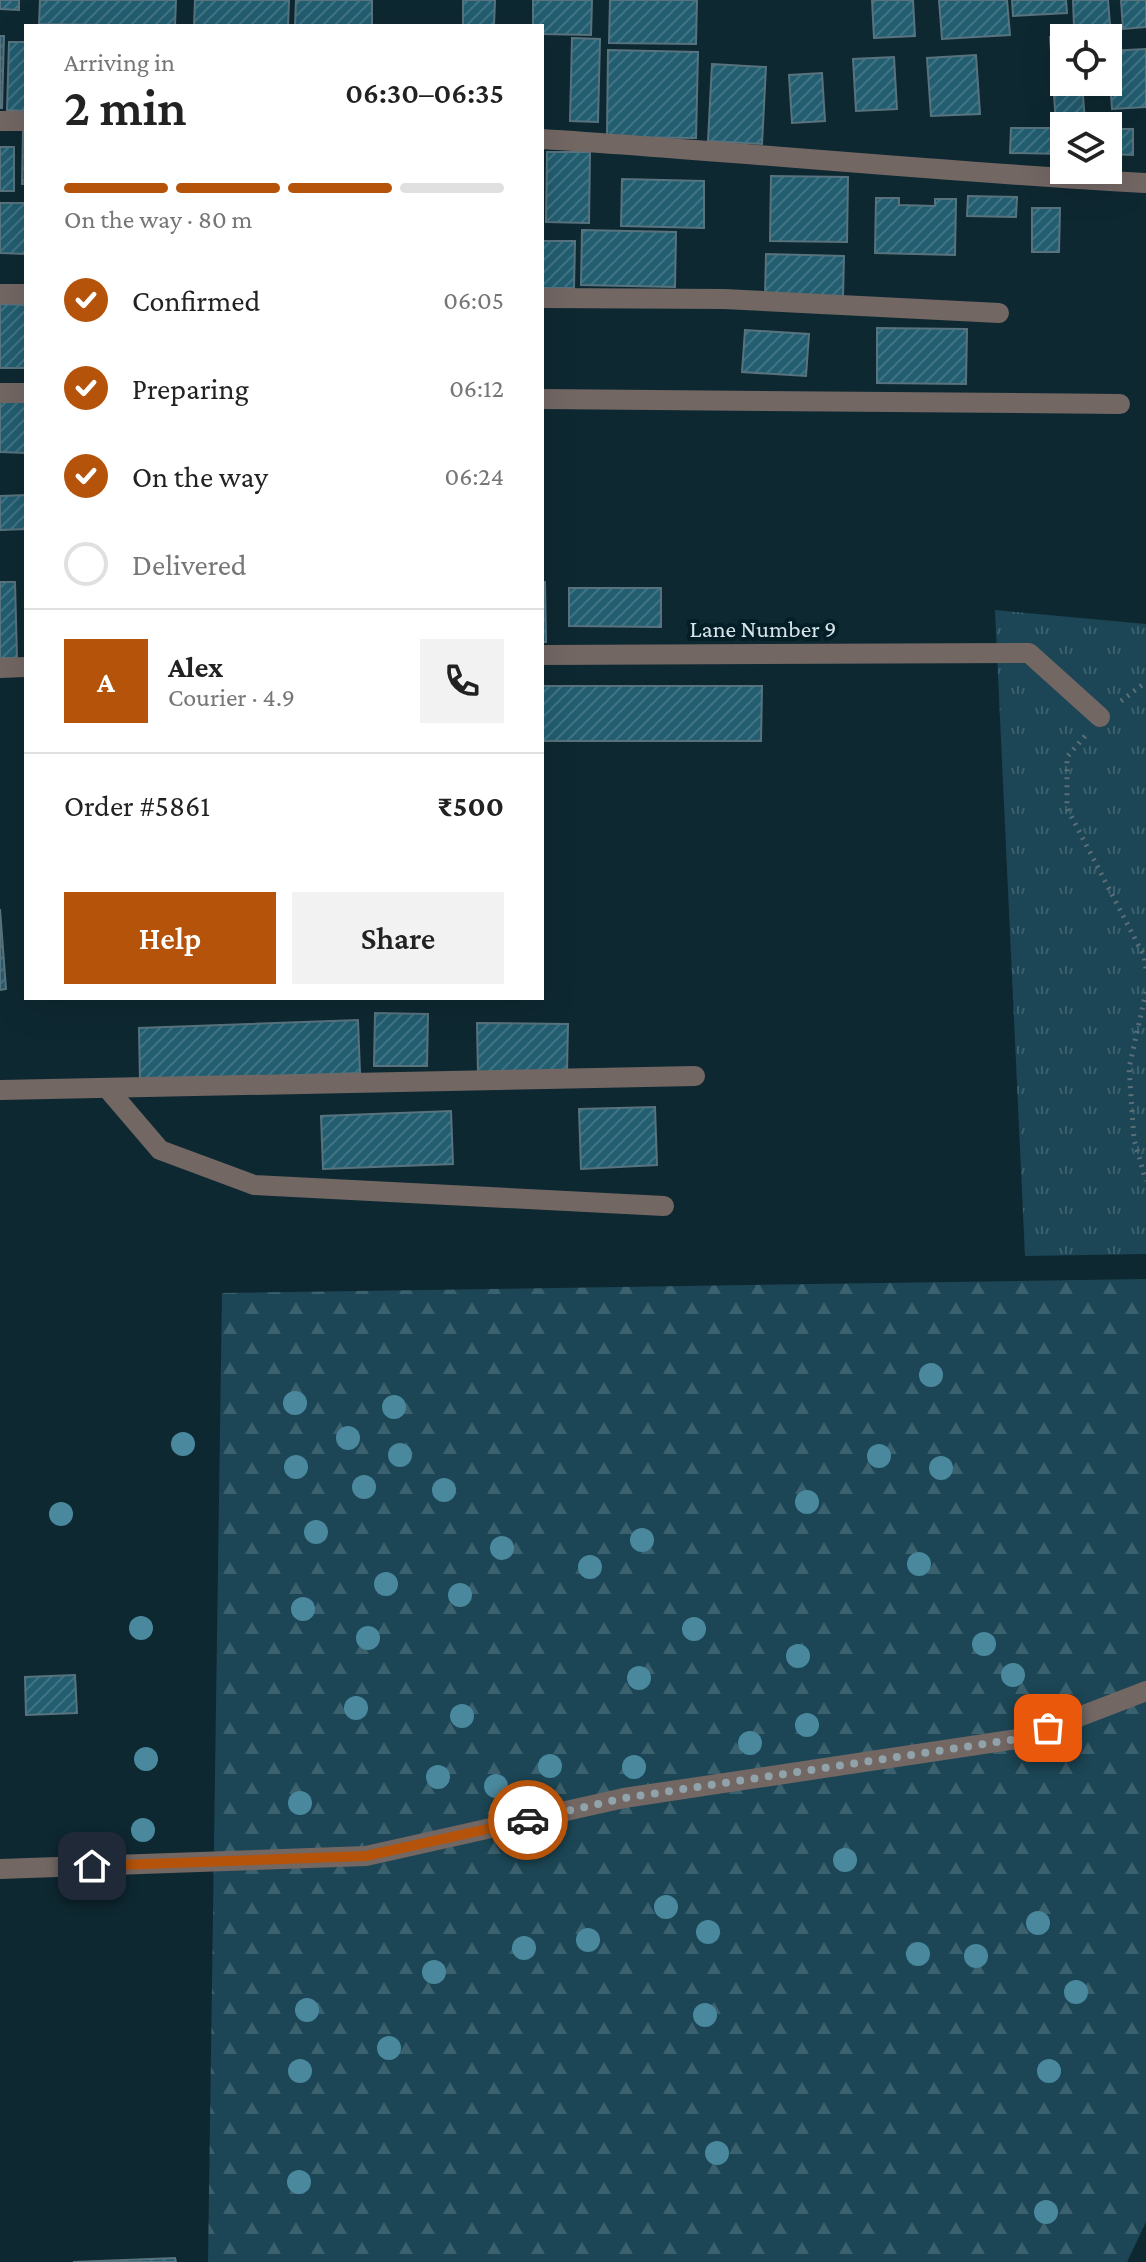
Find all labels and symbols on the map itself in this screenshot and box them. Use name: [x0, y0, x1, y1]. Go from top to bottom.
street label: Lane Number 9: [690, 615, 836, 642]
pin: [1014, 1694, 1082, 1762]
courier: [488, 1780, 568, 1860]
pin: [58, 1832, 126, 1900]

